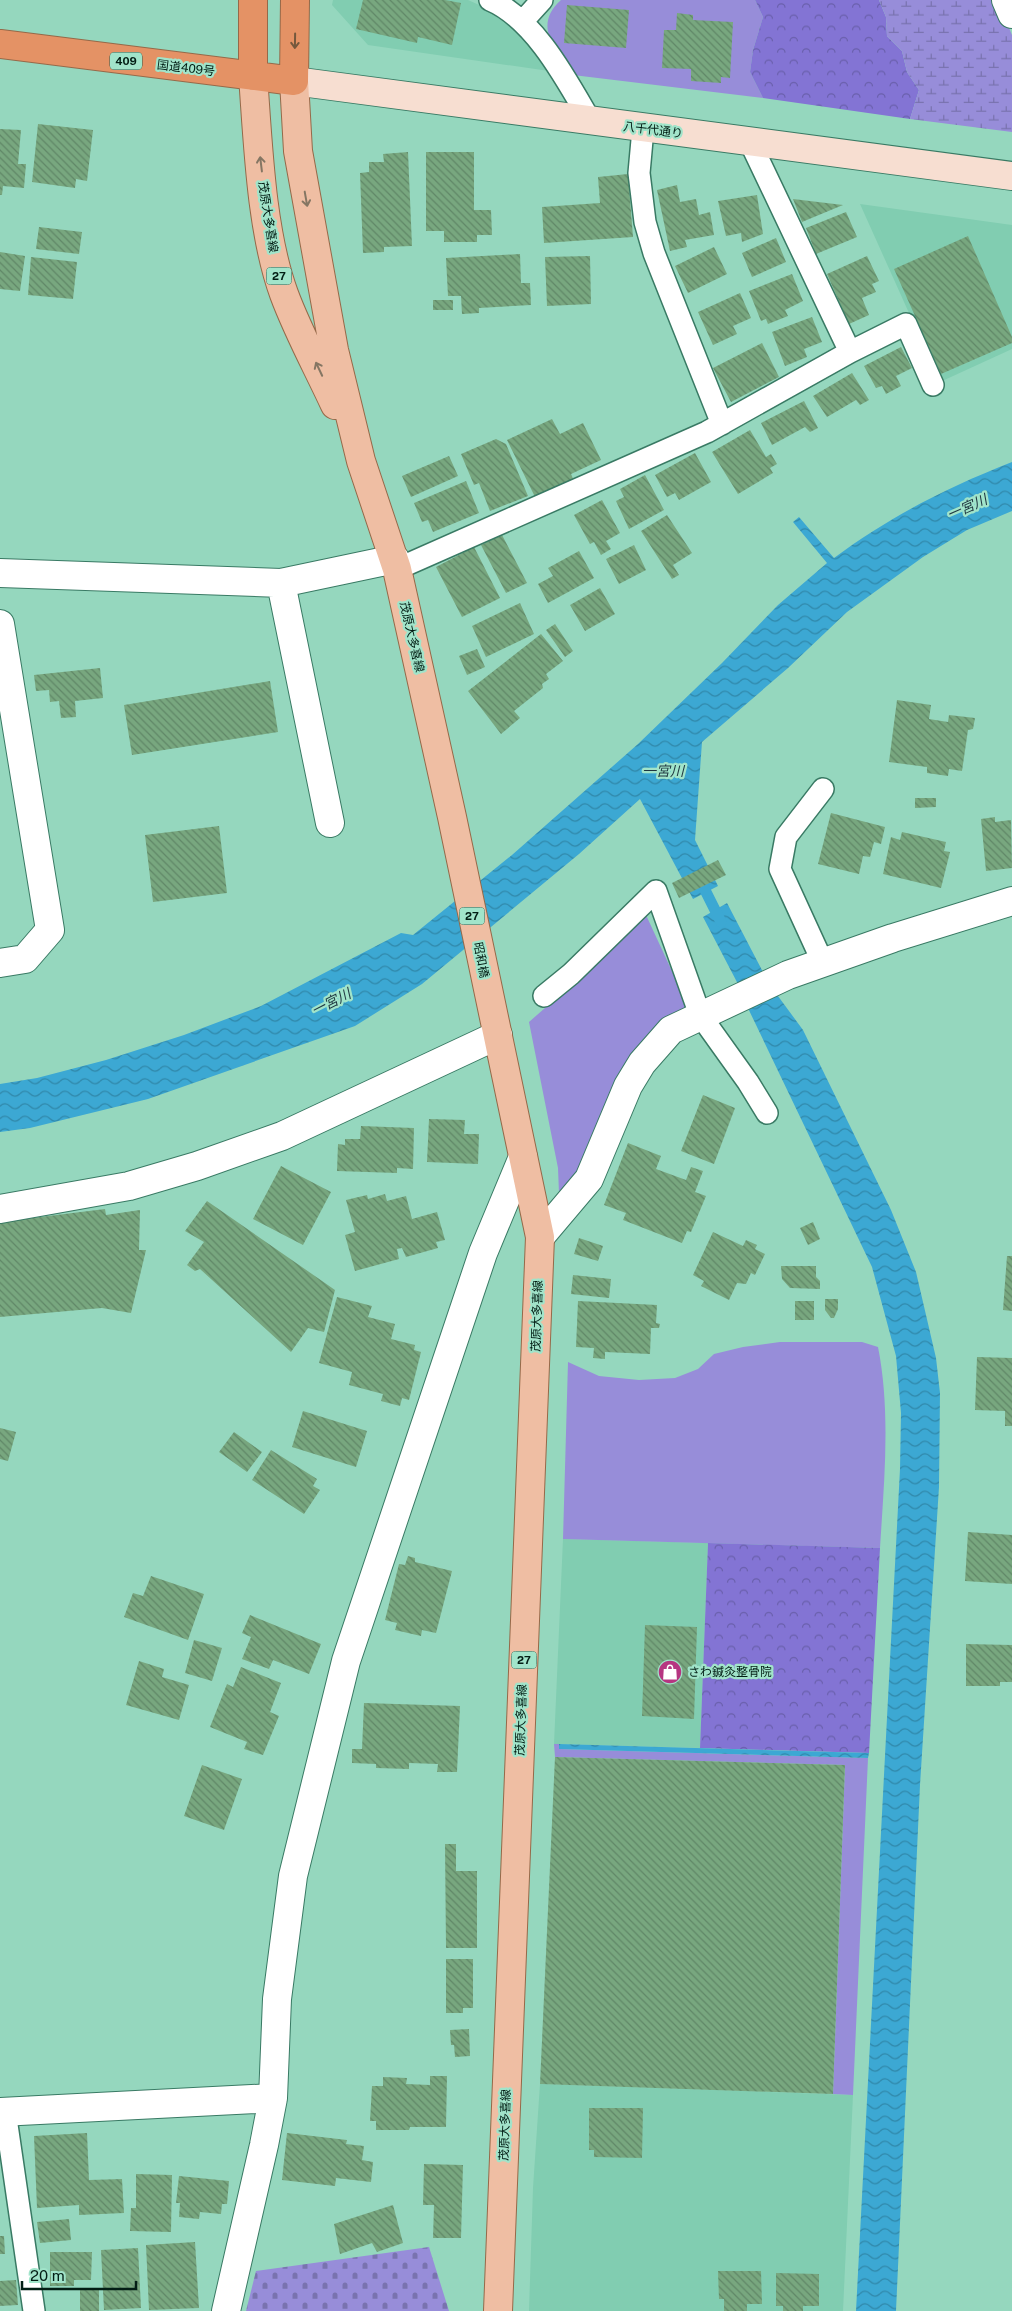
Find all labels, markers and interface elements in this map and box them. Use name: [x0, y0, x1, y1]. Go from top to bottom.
one-way arrow: [290, 32, 299, 48]
road number: 409: [110, 52, 142, 70]
street label: 国道409号: [156, 57, 216, 79]
street label: 八千代通り: [622, 119, 684, 141]
one-way arrow: [256, 156, 266, 172]
street label: 茂原大多喜線: [255, 180, 281, 254]
one-way arrow: [301, 191, 311, 207]
road number: 27: [266, 268, 292, 284]
one-way arrow: [313, 362, 323, 377]
water label: 一宮川: [945, 490, 991, 523]
street label: 茂原大多喜線: [397, 600, 427, 674]
water label: 一宮川: [642, 763, 686, 779]
road number: 27: [460, 908, 484, 924]
street label: 昭和橋: [471, 941, 491, 979]
water label: 一宮川: [309, 984, 355, 1019]
street label: 茂原大多喜線: [529, 1280, 545, 1352]
road number: 27: [512, 1652, 536, 1668]
shop icon: さわ鍼灸整骨院: [657, 1659, 683, 1685]
place label: さわ鍼灸整骨院: [688, 1665, 772, 1679]
street label: 茂原大多喜線: [513, 1684, 529, 1756]
street label: 茂原大多喜線: [497, 2089, 513, 2161]
scale bar: [22, 2258, 136, 2290]
text: 20 m: [30, 2267, 65, 2284]

